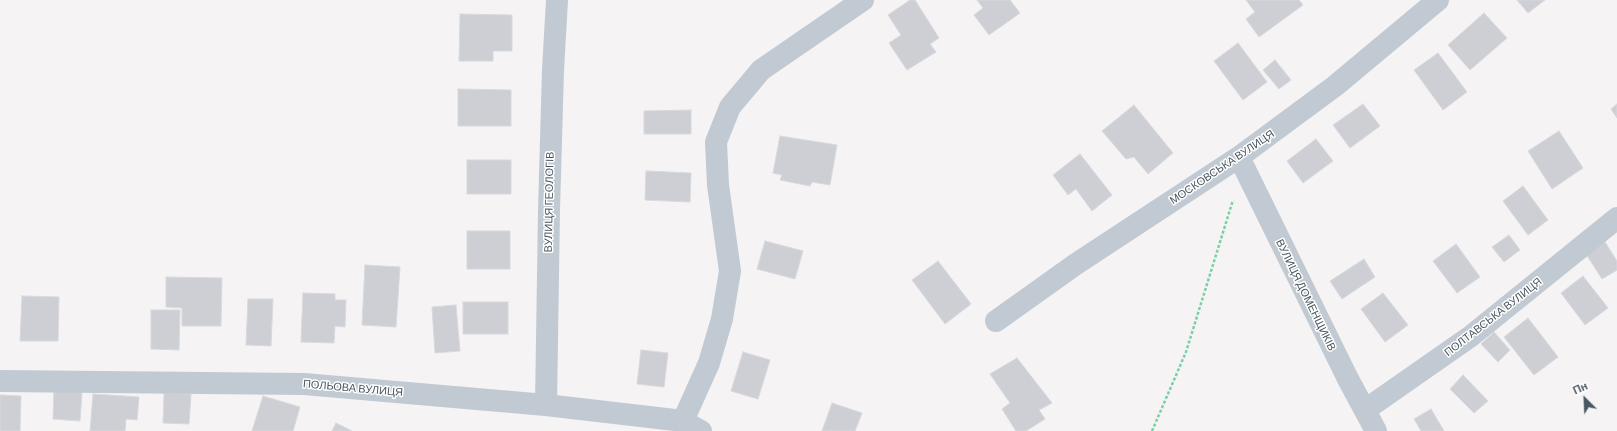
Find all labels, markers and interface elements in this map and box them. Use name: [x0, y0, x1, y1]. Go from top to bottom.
street label: МОСКОВСЬКА ВУЛИЦЯ: [1167, 127, 1277, 207]
street label: ВУЛИЦЯ ГЕОЛОГІВ: [542, 151, 556, 253]
street label: ВУЛИЦЯ ДОМЕНЩИКІВ: [1273, 237, 1339, 353]
street label: ПОЛТАВСЬКА ВУЛИЦЯ: [1442, 275, 1544, 359]
street label: ПОЛЬОВА ВУЛИЦЯ: [302, 377, 404, 399]
north arrow: [1565, 379, 1605, 419]
text: Пн: [1571, 379, 1589, 396]

